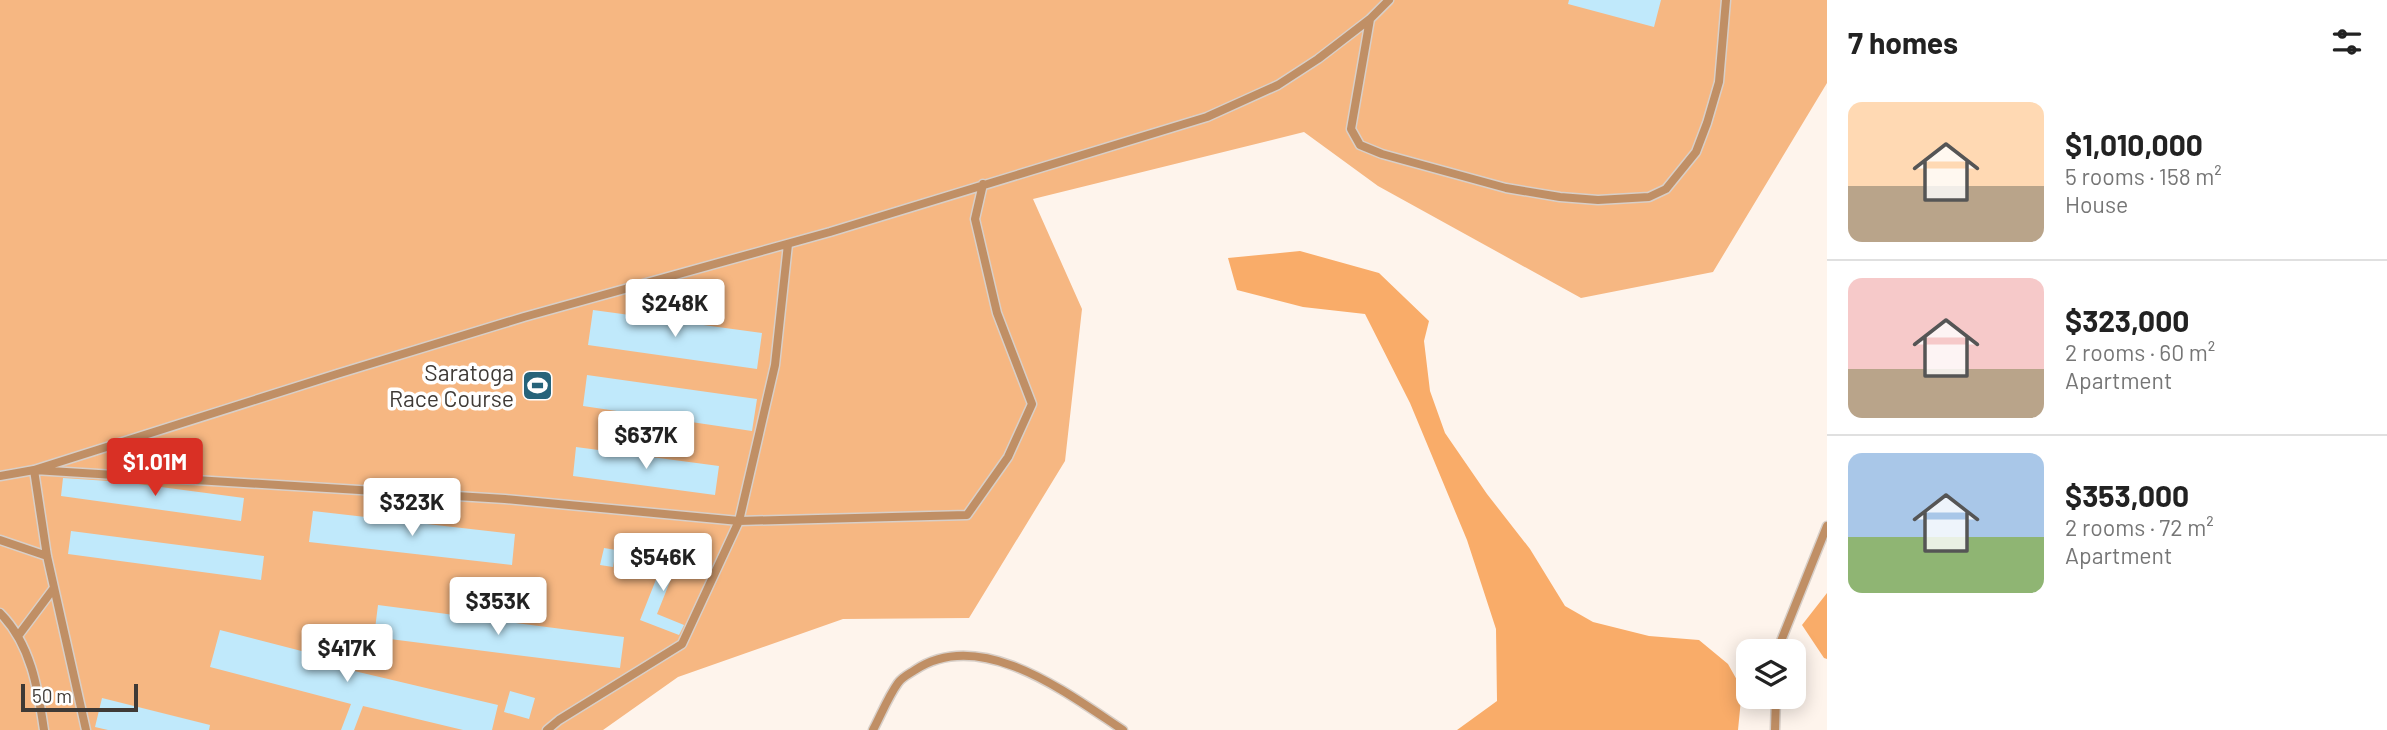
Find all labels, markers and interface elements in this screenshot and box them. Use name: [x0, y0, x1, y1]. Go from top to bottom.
icon: filters: [2328, 23, 2366, 61]
text: 7 homes: [1848, 24, 1958, 60]
text: $1,010,000: [2065, 126, 2203, 162]
icon: home: [1904, 130, 1988, 214]
text: 5 rooms · 158 m²: [2065, 162, 2222, 190]
text: House: [2065, 190, 2128, 218]
pin: $248K: [626, 280, 724, 339]
text: $248K: [642, 288, 708, 316]
text: $323,000: [2065, 302, 2189, 338]
icon: home: [1904, 306, 1988, 390]
text: 2 rooms · 60 m²: [2065, 338, 2215, 366]
place label: Saratoga Race Course: [389, 358, 514, 412]
text: Apartment: [2065, 366, 2172, 394]
sports icon: Saratoga Race Course: [520, 368, 554, 402]
pin: $637K: [597, 412, 695, 471]
text: $637K: [614, 420, 678, 448]
pin: $1.01M: [98, 438, 212, 498]
text: $1.01M: [123, 447, 187, 475]
text: $353,000: [2065, 477, 2189, 513]
pin: $323K: [363, 478, 461, 538]
icon: home: [1904, 481, 1988, 565]
text: $323K: [380, 487, 444, 515]
text: 2 rooms · 72 m²: [2065, 513, 2214, 541]
pin: $546K: [614, 534, 712, 593]
text: Apartment: [2065, 541, 2172, 569]
text: $546K: [630, 542, 696, 570]
pin: $353K: [449, 578, 547, 637]
text: $353K: [466, 586, 530, 614]
pin: $417K: [298, 624, 396, 684]
text: $417K: [318, 633, 376, 661]
map controls: [1736, 639, 1806, 709]
button: layers: [1736, 639, 1806, 709]
scale bar: [21, 681, 138, 713]
text: 50 m: [32, 684, 72, 707]

